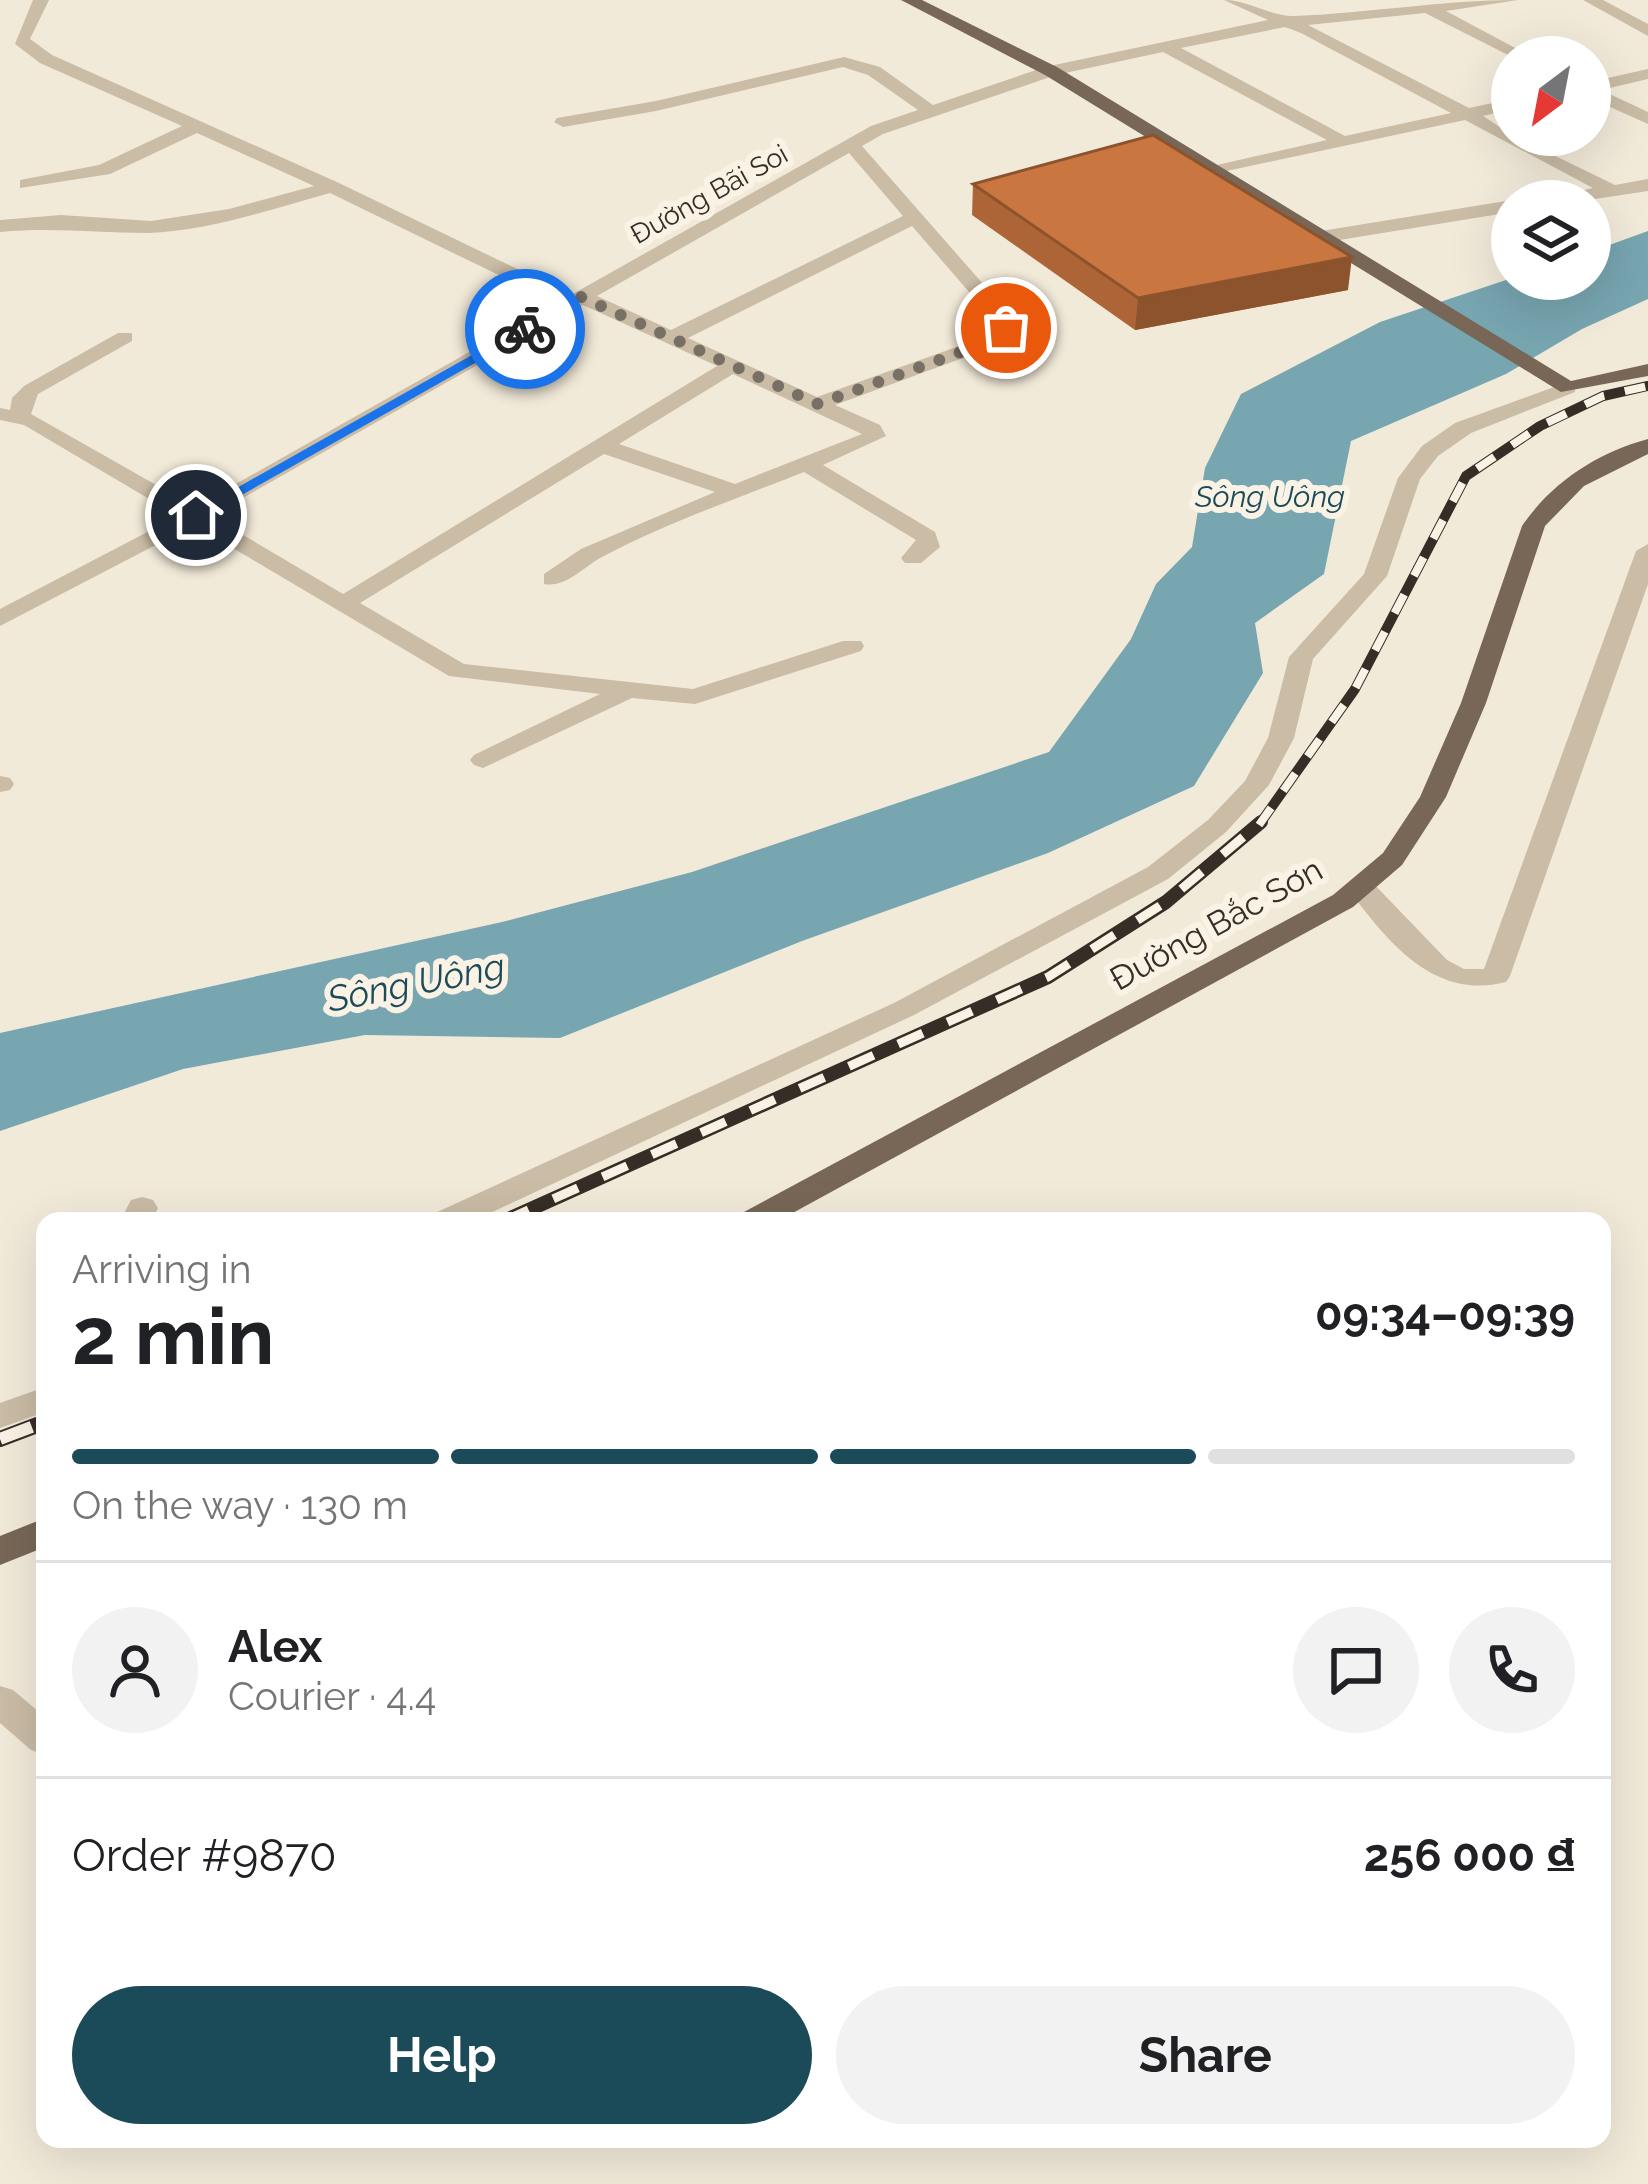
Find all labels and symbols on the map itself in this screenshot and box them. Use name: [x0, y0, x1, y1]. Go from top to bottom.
north arrow: [1491, 36, 1611, 156]
street label: Đường Bãi Soi: [625, 138, 793, 250]
courier: [465, 269, 585, 389]
pin: [955, 277, 1057, 379]
pin: [145, 464, 247, 566]
water label: Sông Uông: [1194, 479, 1345, 514]
street label: Đường Bắc Sơn: [1103, 850, 1329, 998]
water label: Sông Uông: [323, 944, 508, 1020]

